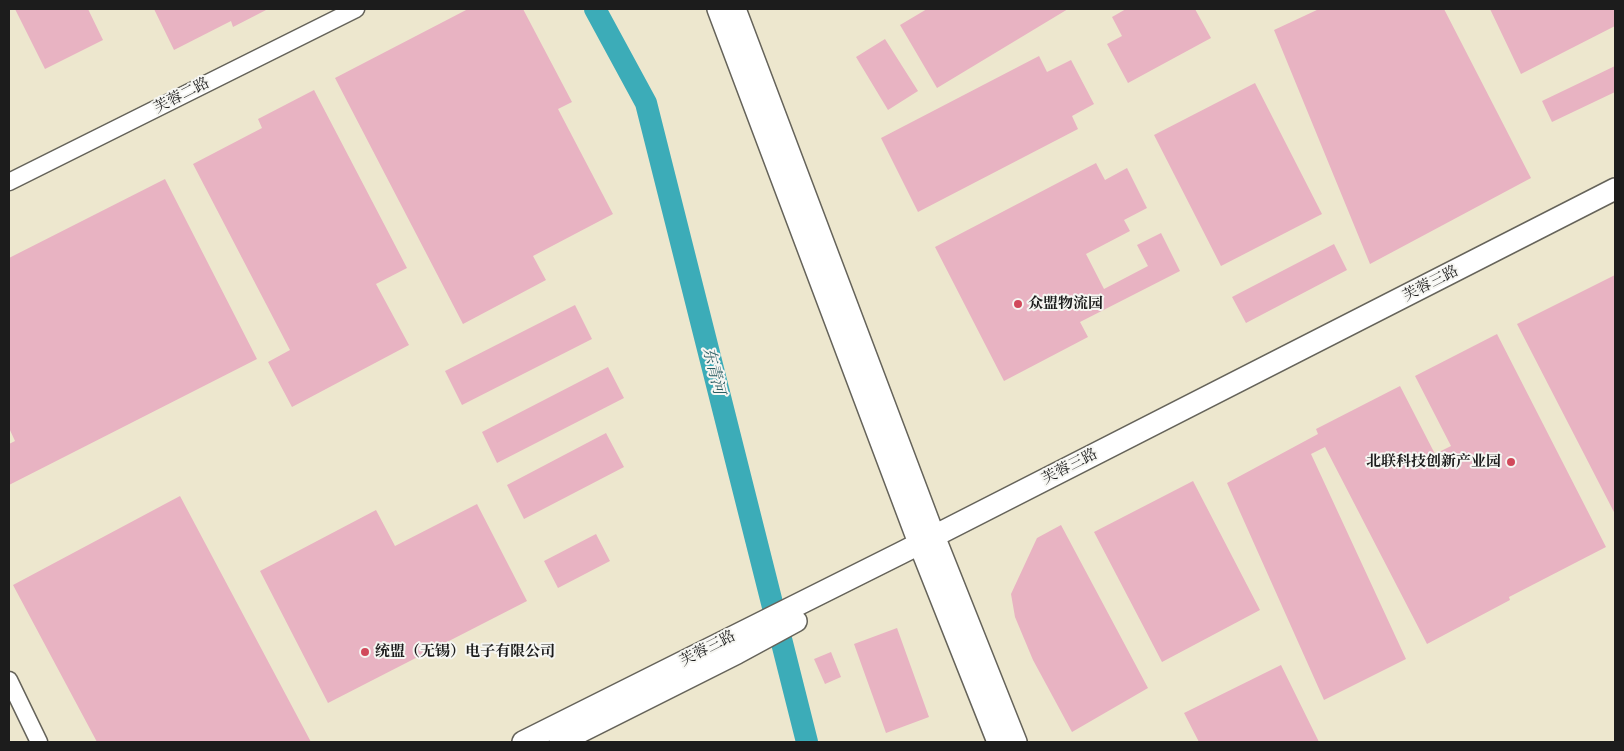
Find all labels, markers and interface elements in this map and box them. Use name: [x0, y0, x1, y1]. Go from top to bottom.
street label: 芙蓉二路: [151, 74, 213, 118]
street label: 芙蓉三路: [1400, 262, 1462, 306]
place label: 众盟物流园: [1028, 295, 1103, 313]
marker: 众盟物流园: [1012, 298, 1024, 310]
water label: 东青河: [698, 345, 728, 397]
street label: 芙蓉三路: [1039, 445, 1101, 489]
place label: 北联科技创新产业园: [1366, 453, 1501, 471]
marker: 北联科技创新产业园: [1505, 456, 1517, 468]
street label: 芙蓉三路: [677, 627, 739, 671]
place label: 统盟（无锡）电子有限公司: [375, 643, 555, 661]
marker: 统盟（无锡）电子有限公司: [359, 646, 371, 658]

